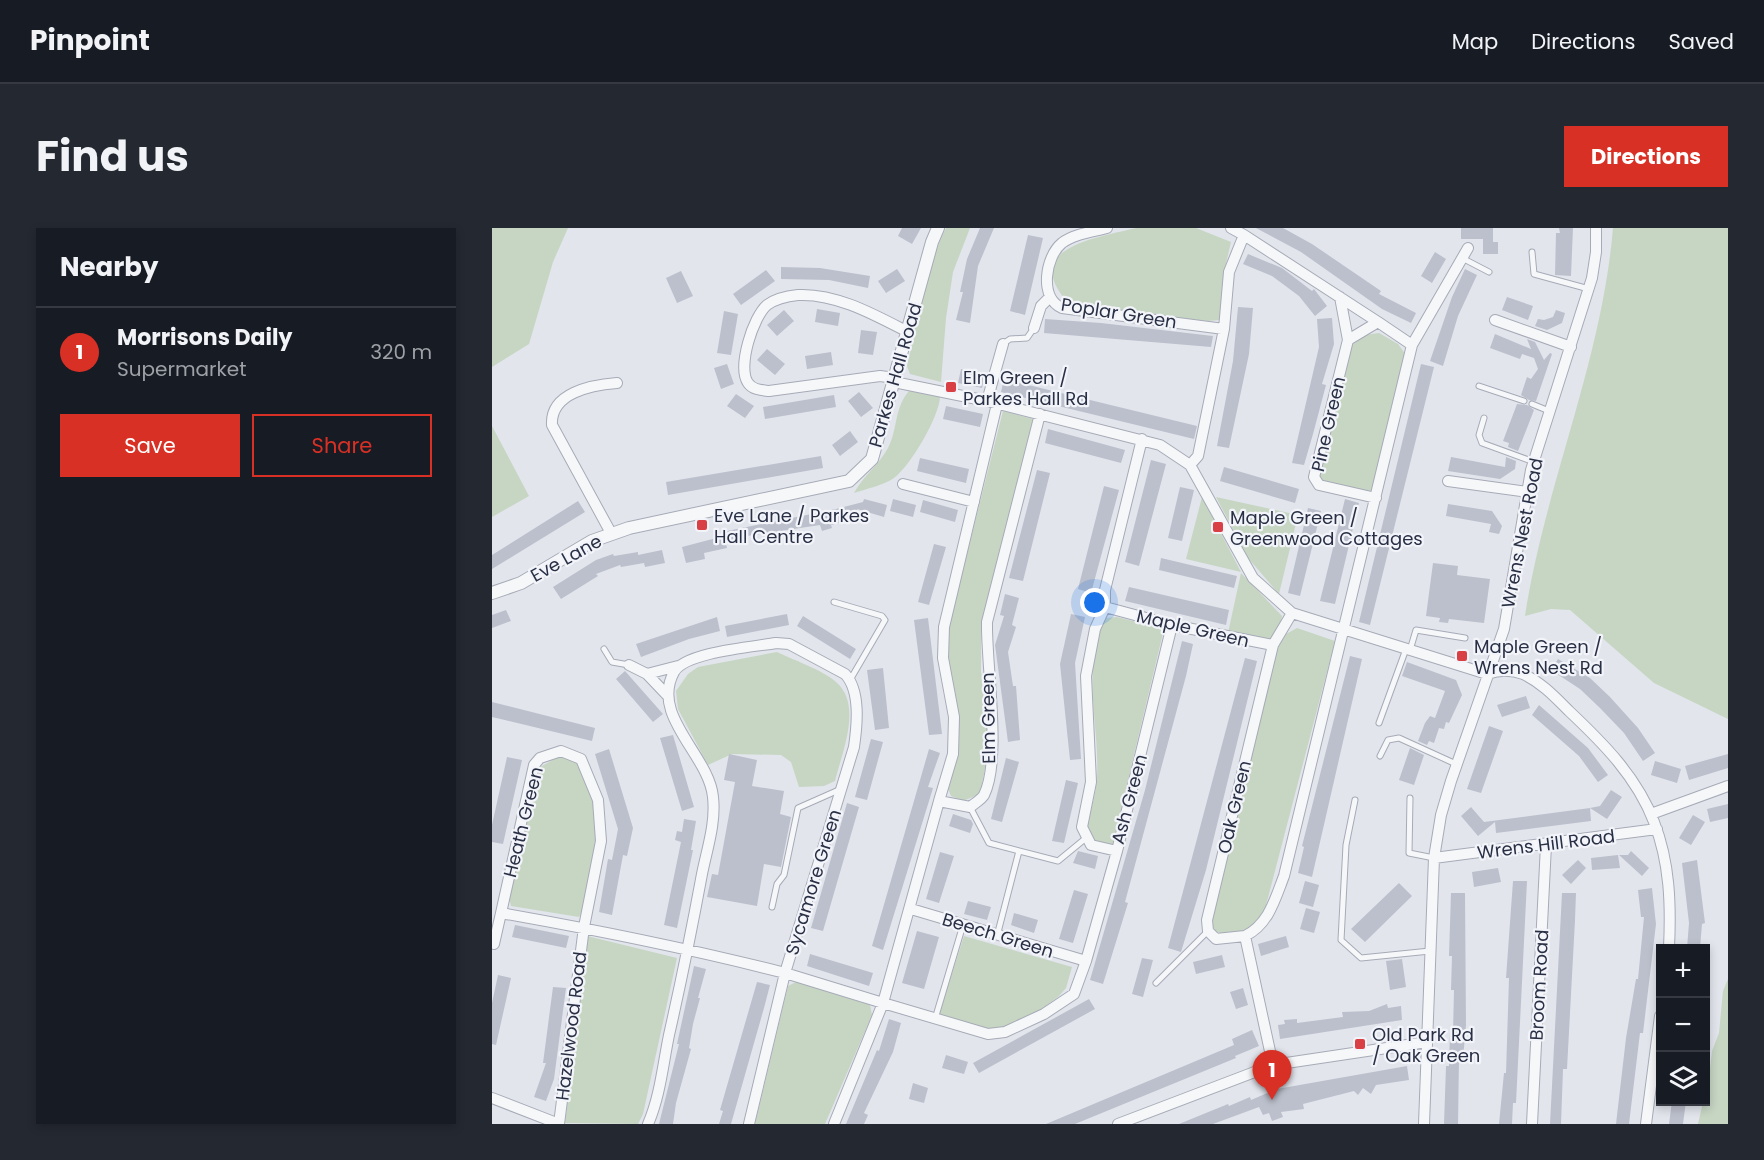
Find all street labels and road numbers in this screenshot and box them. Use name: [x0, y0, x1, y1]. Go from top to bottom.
street label: Poplar Green: [1059, 292, 1179, 334]
street label: Parkes Hall Road: [862, 300, 928, 450]
street label: Pine Green: [1305, 374, 1351, 474]
street label: Wrens Nest Road: [1495, 456, 1549, 610]
street label: Eve Lane: [526, 528, 606, 588]
street label: Maple Green: [1134, 603, 1252, 653]
street label: Elm Green: [975, 672, 1001, 764]
street label: Ash Green: [1105, 751, 1153, 847]
street label: Oak Green: [1211, 758, 1257, 856]
street label: Heath Green: [497, 764, 549, 880]
street label: Sycamore Green: [779, 806, 847, 958]
street label: Wrens Hill Road: [1476, 823, 1616, 865]
street label: Beech Green: [939, 906, 1057, 964]
street label: Broom Road: [1524, 929, 1554, 1041]
street label: Hazelwood Road: [549, 950, 593, 1102]

